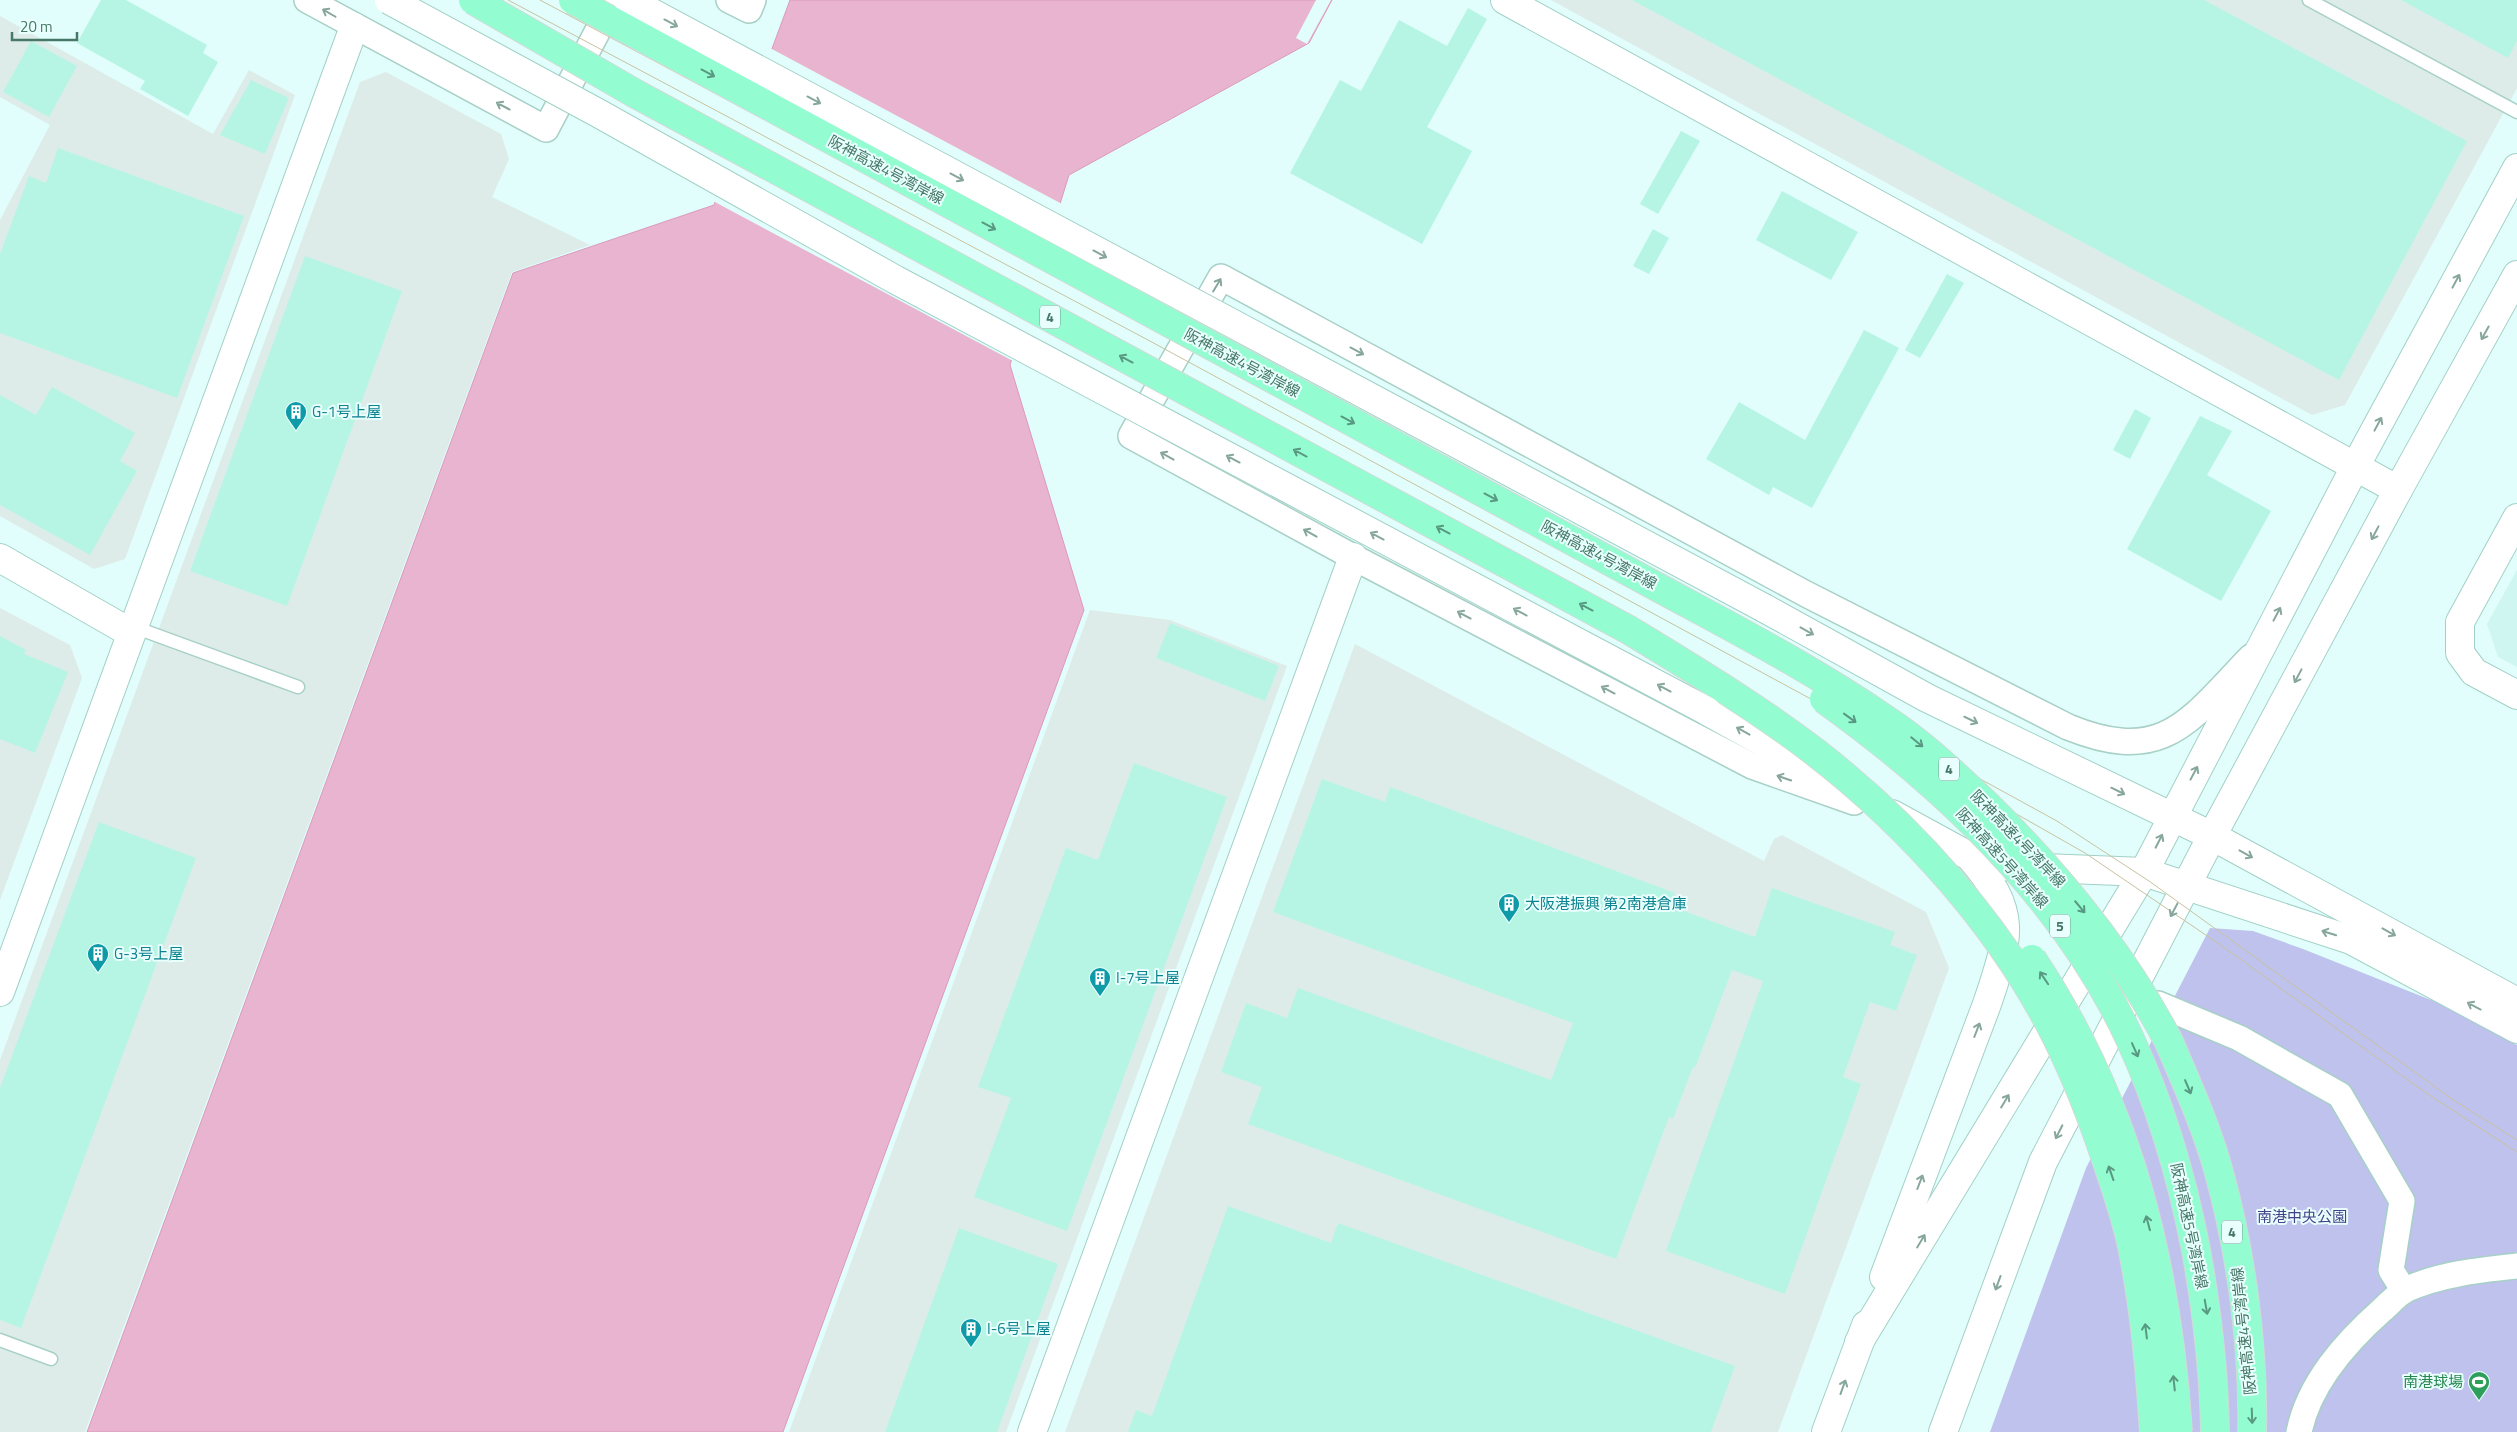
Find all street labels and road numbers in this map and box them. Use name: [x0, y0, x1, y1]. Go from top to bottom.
street label: 阪神高速4号湾岸線: [824, 129, 948, 210]
road number: 4: [1040, 306, 1060, 328]
street label: 阪神高速4号湾岸線: [1180, 322, 1304, 403]
street label: 阪神高速4号湾岸線: [1537, 514, 1661, 595]
road number: 4: [1939, 758, 1959, 781]
street label: 阪神高速4号湾岸線: [1965, 784, 2071, 893]
street label: 阪神高速5号湾岸線: [1951, 802, 2054, 913]
road number: 5: [2050, 914, 2070, 938]
street label: 阪神高速5号湾岸線: [2165, 1161, 2214, 1291]
road number: 4: [2222, 1220, 2242, 1244]
street label: 阪神高速4号湾岸線: [2225, 1266, 2262, 1396]

